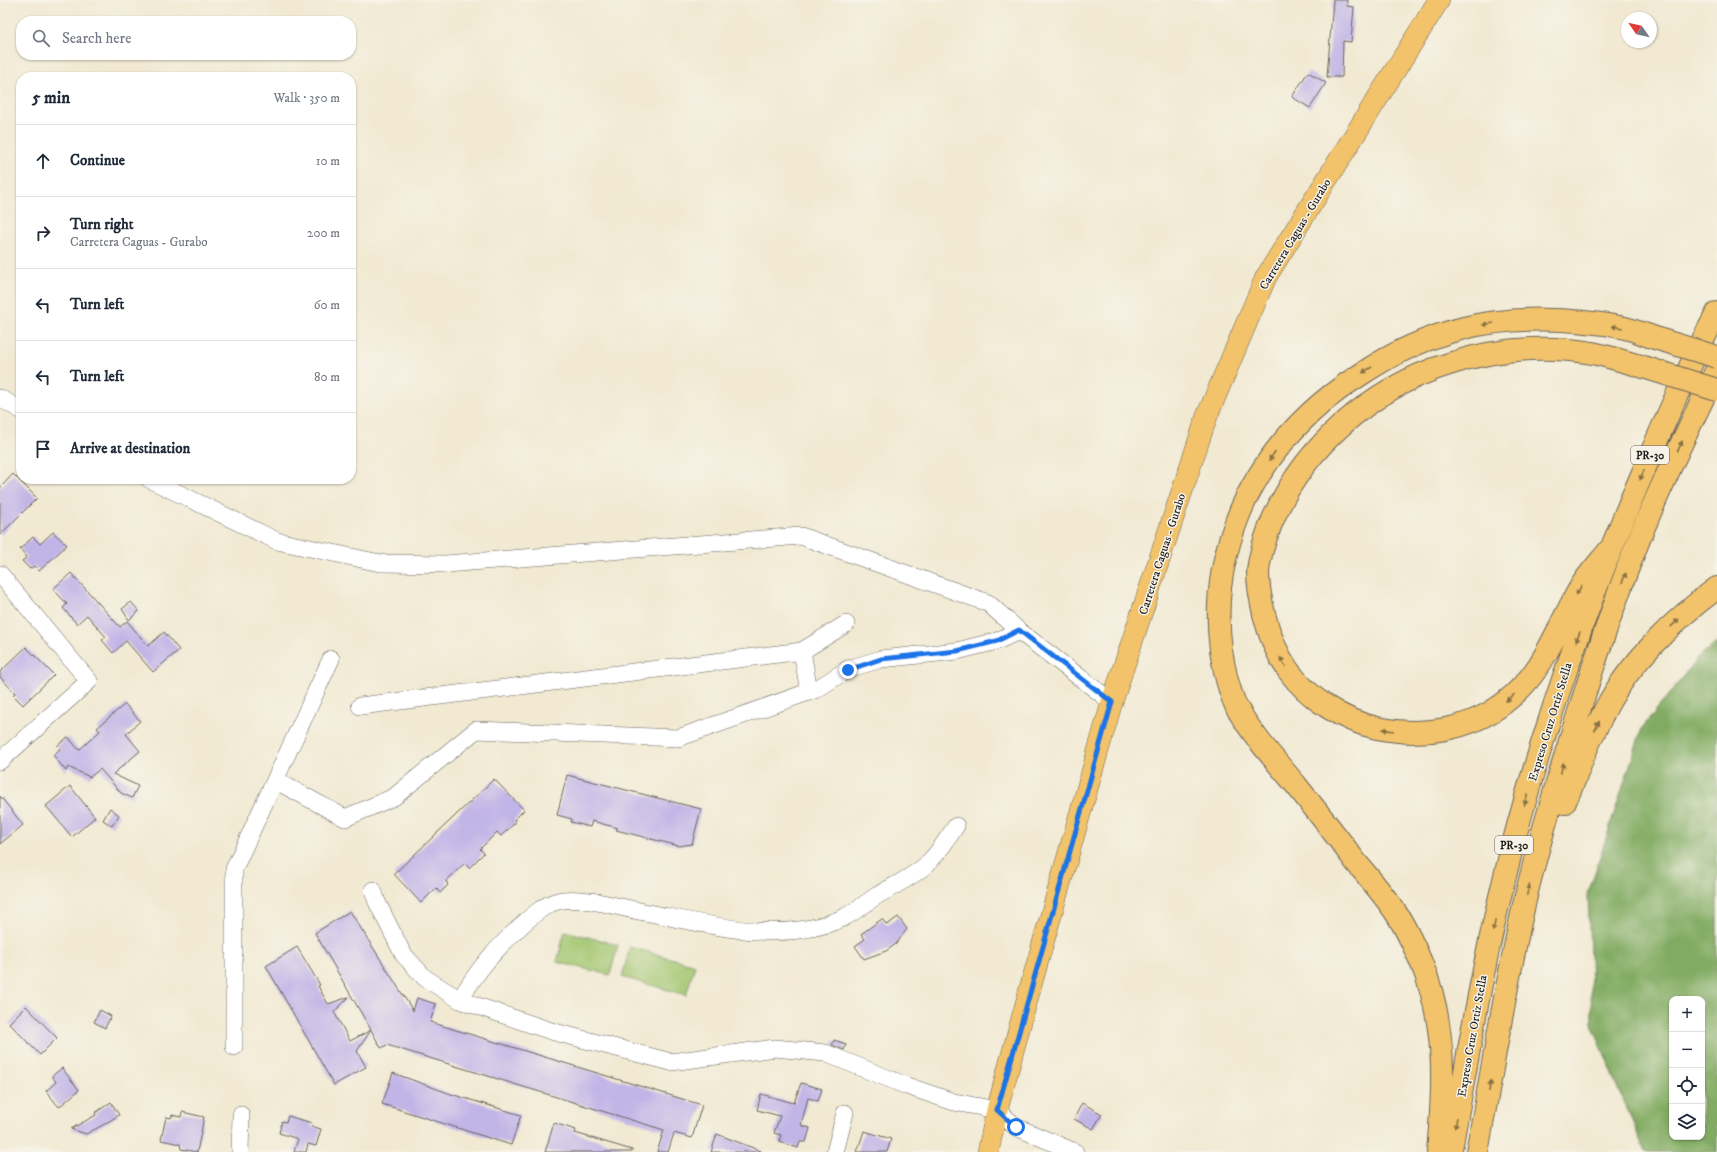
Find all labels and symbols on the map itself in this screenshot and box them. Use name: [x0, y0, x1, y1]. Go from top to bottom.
north arrow: [1621, 12, 1657, 48]
street label: Carretera Caguas - Gurabo: [1256, 176, 1335, 293]
one-way arrow: [1482, 321, 1494, 327]
one-way arrow: [1611, 323, 1623, 329]
one-way arrow: [1361, 366, 1373, 373]
one-way arrow: [1677, 440, 1683, 452]
road number: PR-30: [1631, 446, 1669, 464]
one-way arrow: [1268, 451, 1276, 462]
one-way arrow: [1639, 469, 1645, 481]
street label: Carretera Caguas - Gurabo: [1136, 491, 1189, 617]
one-way arrow: [1621, 572, 1627, 584]
one-way arrow: [1576, 584, 1583, 596]
one-way arrow: [1670, 618, 1680, 628]
one-way arrow: [1575, 631, 1581, 643]
one-way arrow: [1279, 656, 1286, 667]
street label: Expreso Cruz Ortiz Stella: [1525, 660, 1576, 783]
route end: [839, 661, 857, 679]
one-way arrow: [1505, 694, 1516, 703]
one-way arrow: [1594, 721, 1600, 732]
one-way arrow: [1382, 727, 1394, 733]
one-way arrow: [1559, 762, 1565, 774]
one-way arrow: [1523, 795, 1529, 807]
road number: PR-30: [1495, 836, 1533, 854]
one-way arrow: [1525, 884, 1531, 896]
one-way arrow: [1490, 920, 1496, 933]
street label: Expreso Cruz Ortiz Stella: [1454, 973, 1491, 1098]
one-way arrow: [1487, 1080, 1493, 1092]
one-way arrow: [1453, 1117, 1459, 1129]
route start: [1007, 1118, 1025, 1136]

